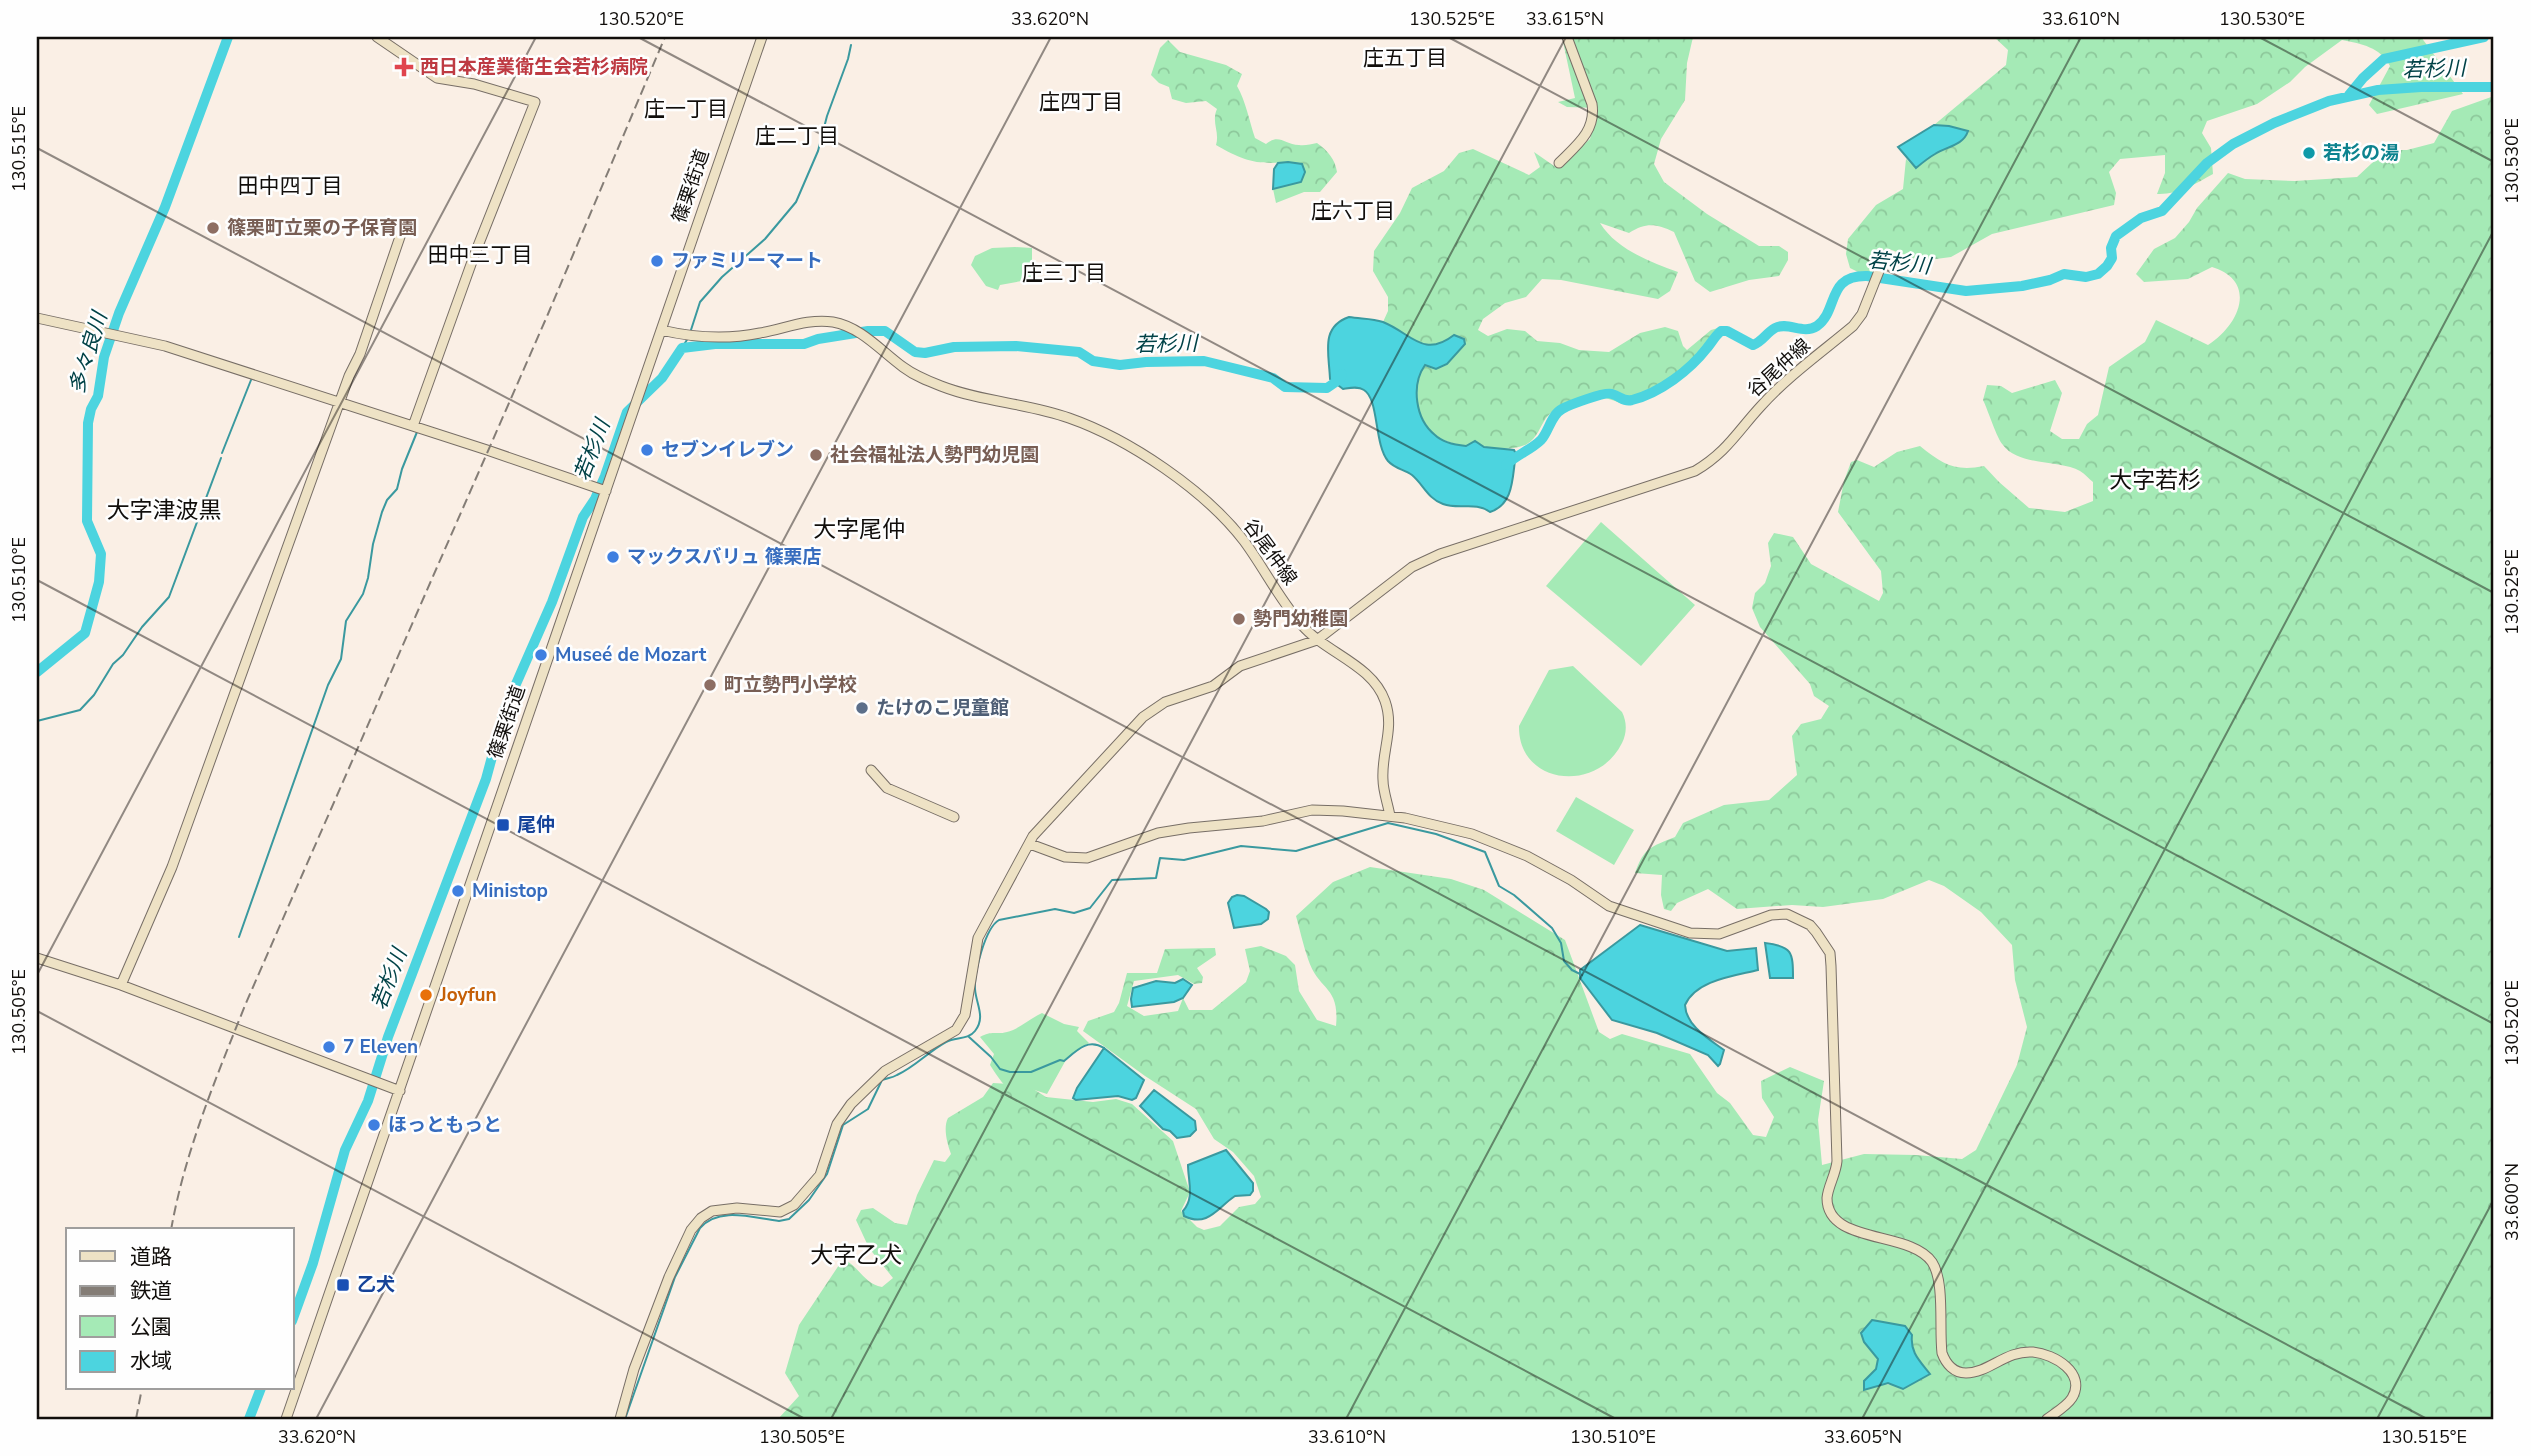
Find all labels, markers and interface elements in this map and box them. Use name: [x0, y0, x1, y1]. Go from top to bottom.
text: 130.520°E: [598, 7, 684, 31]
text: 33.620°N: [1011, 7, 1089, 31]
text: 130.525°E: [1409, 7, 1495, 31]
text: 33.615°N: [1526, 7, 1604, 31]
text: 33.610°N: [2042, 7, 2120, 31]
text: 130.530°E: [2219, 7, 2305, 31]
district label: 庄五丁目: [1363, 44, 1447, 72]
place label: 西日本産業衛生会若杉病院: [420, 54, 648, 80]
water label: 若杉川: [2402, 54, 2468, 84]
marker: 西日本産業衛生会若杉病院: [394, 57, 414, 77]
district label: 庄四丁目: [1039, 88, 1123, 116]
district label: 庄一丁目: [644, 95, 728, 123]
text: 130.515°E: [7, 106, 31, 192]
text: 130.530°E: [2500, 118, 2524, 204]
district label: 庄二丁目: [755, 122, 839, 150]
place label: 若杉の湯: [2323, 140, 2399, 166]
marker: 若杉の湯: [2301, 145, 2317, 161]
street label: 篠栗街道: [666, 146, 716, 226]
district label: 田中四丁目: [238, 172, 343, 200]
district label: 庄六丁目: [1311, 197, 1395, 225]
place label: 篠栗町立栗の子保育園: [227, 215, 417, 241]
marker: 篠栗町立栗の子保育園: [205, 220, 221, 236]
district label: 田中三丁目: [428, 241, 533, 269]
water label: 若杉川: [1866, 246, 1934, 280]
place label: ファミリーマート: [671, 248, 823, 274]
marker: ファミリーマート: [649, 253, 665, 269]
district label: 庄三丁目: [1022, 259, 1106, 287]
water label: 多々良川: [62, 307, 114, 397]
water label: 若杉川: [1134, 329, 1200, 359]
street label: 谷尾仲線: [1742, 333, 1816, 403]
water label: 若杉川: [568, 414, 617, 484]
place label: セブンイレブン: [661, 437, 794, 463]
marker: セブンイレブン: [639, 442, 655, 458]
place label: 社会福祉法人勢門幼児園: [830, 442, 1039, 468]
marker: 社会福祉法人勢門幼児園: [808, 447, 824, 463]
district label: 大字若杉: [2109, 465, 2201, 496]
district label: 大字津波黒: [107, 495, 222, 526]
district label: 大字尾仲: [813, 514, 905, 545]
street label: 谷尾仲線: [1237, 514, 1303, 590]
text: 130.510°E: [7, 537, 31, 623]
place label: マックスバリュ 篠栗店: [627, 544, 822, 570]
marker: マックスバリュ 篠栗店: [605, 549, 621, 565]
text: 130.525°E: [2500, 549, 2524, 635]
place label: 勢門幼稚園: [1253, 606, 1348, 632]
marker: 勢門幼稚園: [1231, 611, 1247, 627]
place label: Museé de Mozart: [555, 642, 707, 668]
marker: Museé de Mozart: [533, 647, 549, 663]
place label: 町立勢門小学校: [724, 672, 857, 698]
marker: 町立勢門小学校: [702, 677, 718, 693]
street label: 篠栗街道: [482, 682, 532, 762]
place label: たけのこ児童館: [876, 695, 1009, 721]
marker: たけのこ児童館: [854, 700, 870, 716]
place label: 尾仲: [517, 812, 555, 838]
marker: 尾仲: [495, 817, 511, 833]
place label: Ministop: [472, 878, 548, 904]
marker: Ministop: [450, 883, 466, 899]
water label: 若杉川: [365, 943, 414, 1013]
text: 130.505°E: [7, 969, 31, 1055]
text: 130.520°E: [2500, 980, 2524, 1066]
place label: Joyfun: [439, 982, 497, 1008]
marker: Joyfun: [418, 987, 434, 1003]
place label: 7 Eleven: [343, 1034, 418, 1060]
marker: 7 Eleven: [321, 1039, 337, 1055]
place label: ほっともっと: [388, 1112, 502, 1138]
marker: ほっともっと: [366, 1117, 382, 1133]
text: 33.600°N: [2500, 1163, 2524, 1241]
legend: [66, 1228, 294, 1390]
district label: 大字乙犬: [810, 1240, 902, 1271]
text: 道路: [130, 1243, 172, 1271]
place label: 乙犬: [357, 1272, 395, 1298]
text: 鉄道: [130, 1277, 172, 1305]
marker: 乙犬: [335, 1277, 351, 1293]
text: 公園: [130, 1313, 172, 1341]
text: 水域: [130, 1347, 172, 1375]
text: 33.620°N: [278, 1425, 356, 1449]
text: 130.505°E: [759, 1425, 845, 1449]
text: 33.610°N: [1308, 1425, 1386, 1449]
text: 130.510°E: [1570, 1425, 1656, 1449]
text: 33.605°N: [1824, 1425, 1902, 1449]
text: 130.515°E: [2381, 1425, 2467, 1449]

